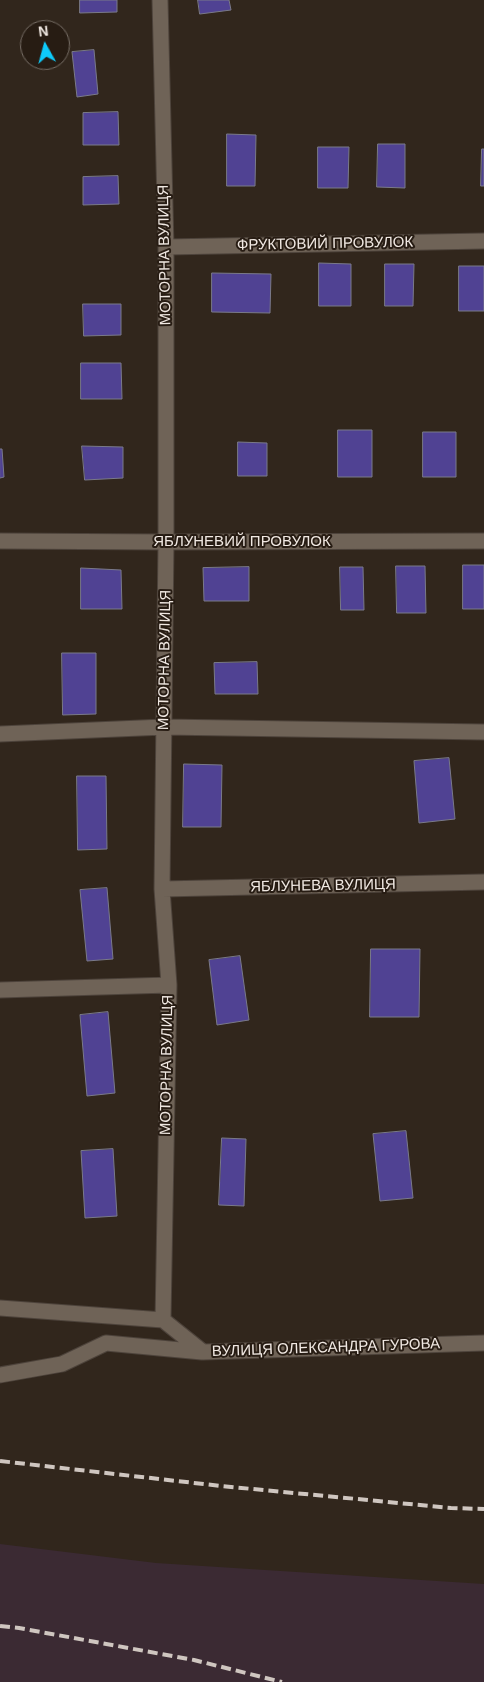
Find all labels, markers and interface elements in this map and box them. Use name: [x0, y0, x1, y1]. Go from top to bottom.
north arrow: [20, 20, 70, 70]
text: N: [37, 23, 49, 40]
street label: МОТОРНА ВУЛИЦЯ: [155, 185, 175, 325]
street label: ФРУКТОВИЙ ПРОВУЛОК: [237, 233, 413, 255]
street label: ЯБЛУНЕВИЙ ПРОВУЛОК: [153, 533, 331, 551]
street label: МОТОРНА ВУЛИЦЯ: [155, 590, 175, 730]
street label: ЯБЛУНЕВА ВУЛИЦЯ: [250, 876, 396, 896]
street label: МОТОРНА ВУЛИЦЯ: [157, 995, 177, 1135]
street label: ВУЛИЦЯ ОЛЕКСАНДРА ГУРОВА: [212, 1335, 440, 1361]

